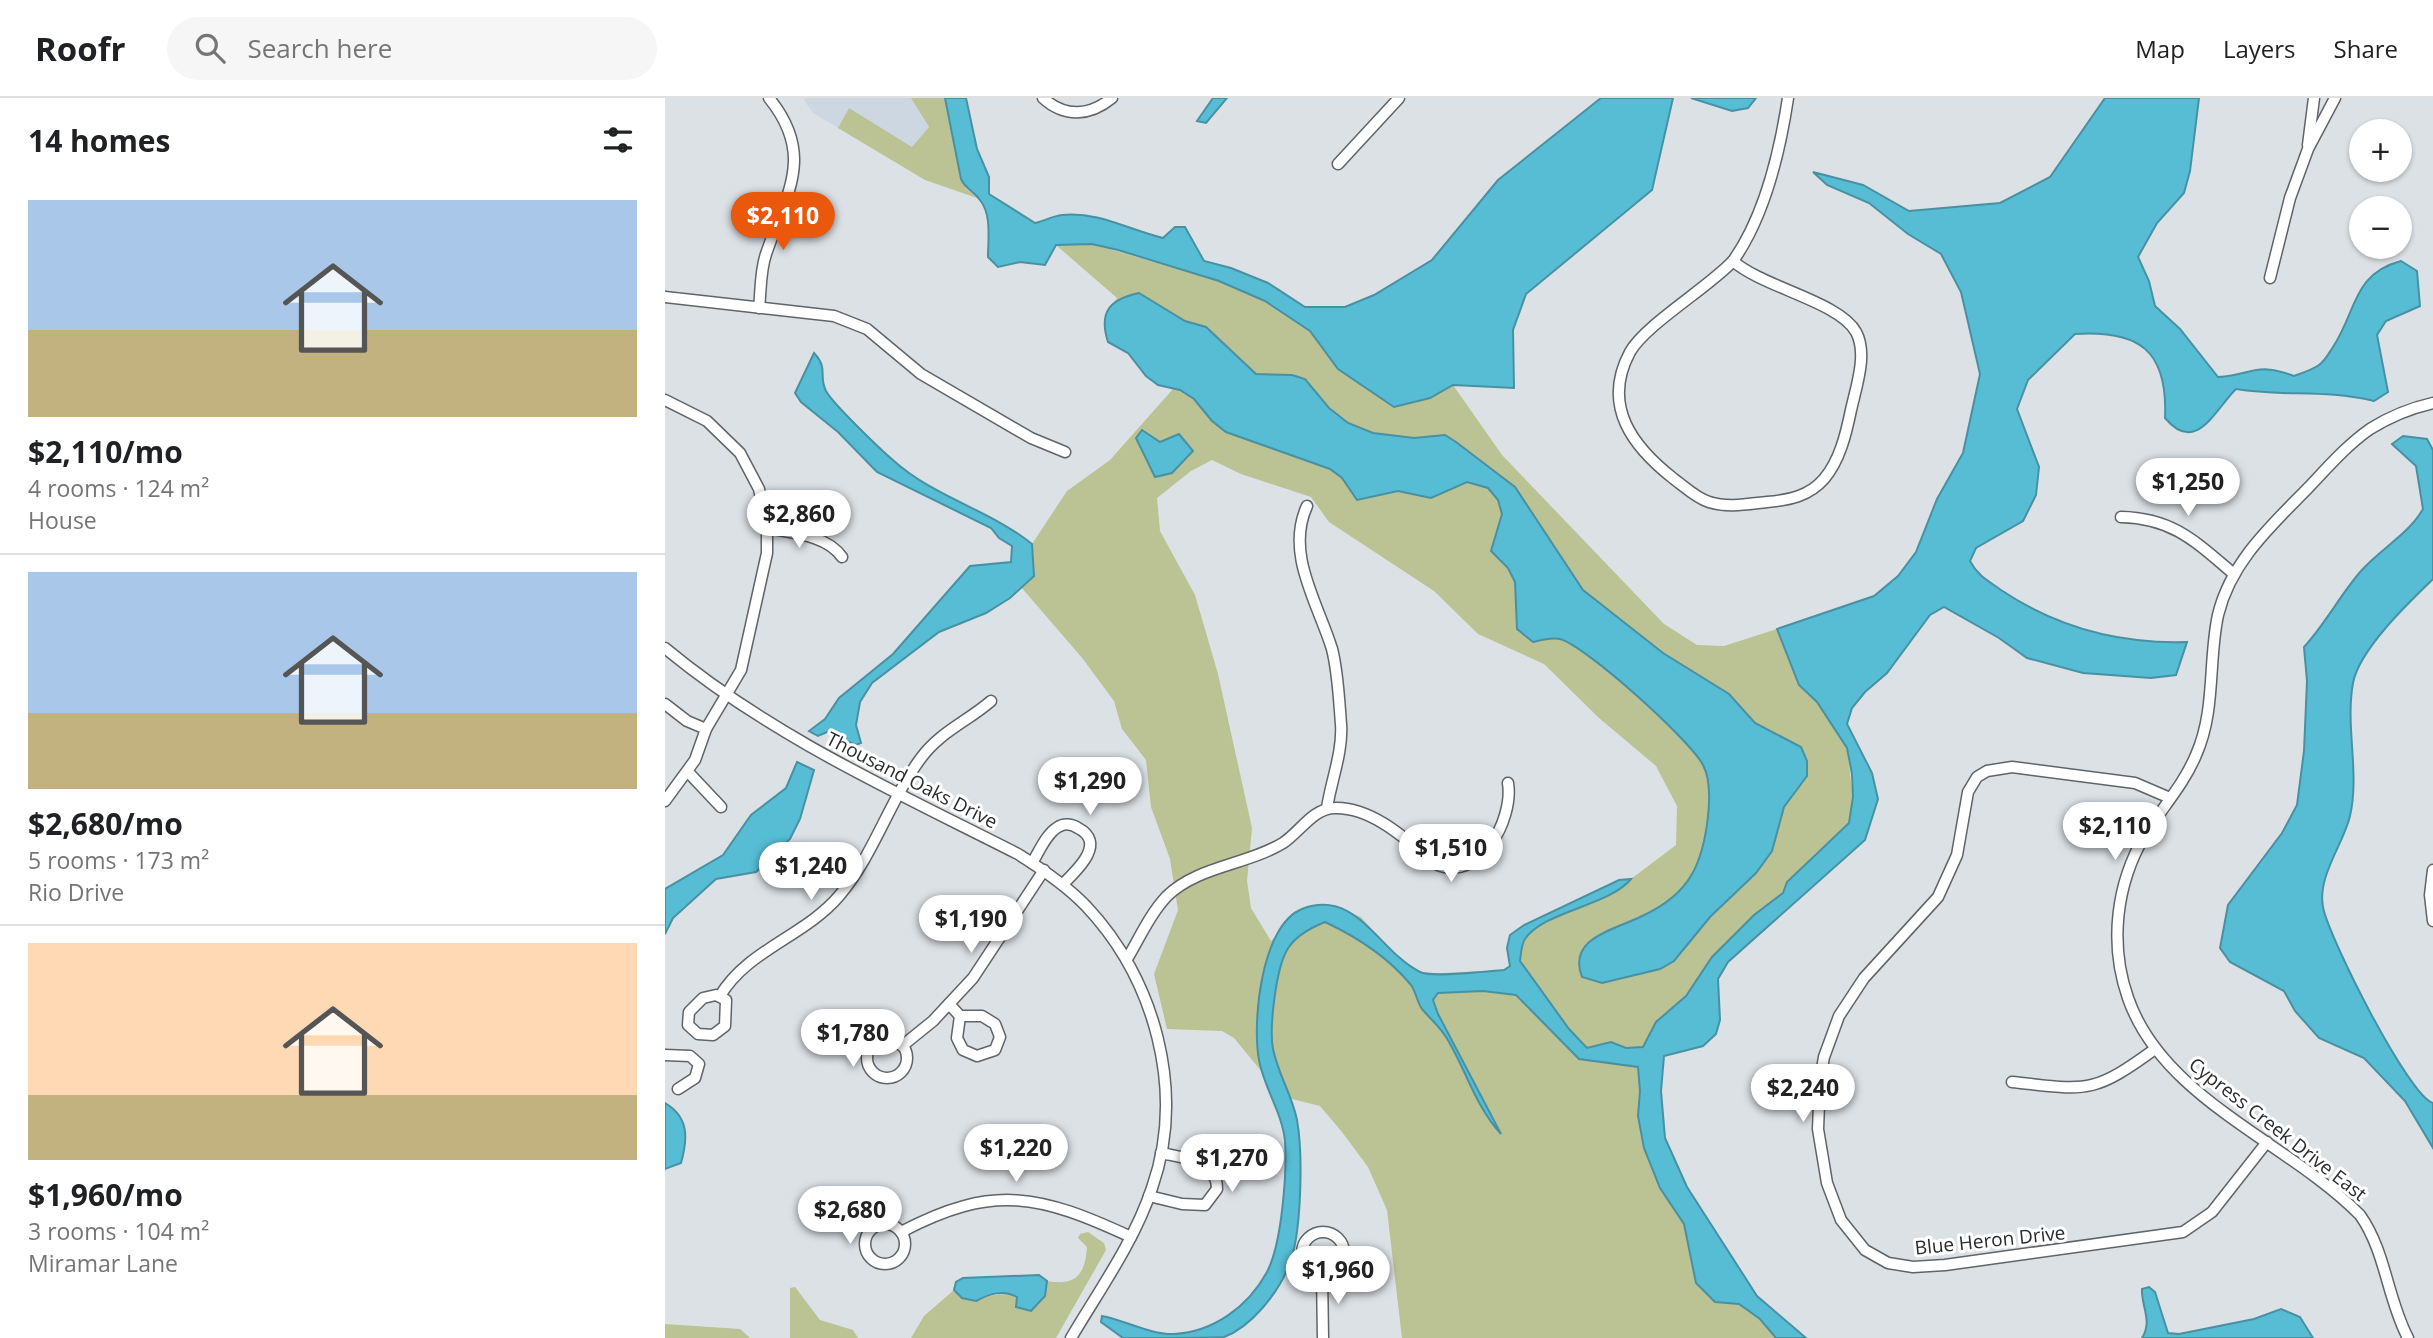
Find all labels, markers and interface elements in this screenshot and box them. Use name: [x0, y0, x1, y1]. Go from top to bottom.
search box: [167, 17, 657, 80]
text: Roofr: [35, 26, 125, 71]
icon: search: [191, 29, 229, 67]
text: Search here: [247, 30, 392, 66]
text: Map: [2135, 32, 2185, 65]
text: Layers: [2223, 32, 2296, 65]
text: Share: [2334, 32, 2398, 65]
map controls: [2349, 119, 2412, 259]
button: +: [2349, 119, 2412, 182]
text: 14 homes: [28, 120, 171, 161]
icon: filters: [599, 121, 637, 159]
pin: $2,110: [726, 192, 840, 252]
button: −: [2349, 196, 2412, 259]
text: $2,110: [747, 199, 819, 231]
icon: home: [270, 245, 396, 371]
text: $2,110/mo: [28, 431, 183, 472]
pin: $1,250: [2131, 458, 2245, 518]
text: $1,250: [2152, 465, 2224, 497]
text: 4 rooms · 124 m²: [28, 472, 209, 504]
pin: $2,860: [742, 490, 856, 550]
text: $2,860: [763, 497, 835, 529]
text: House: [28, 504, 97, 536]
icon: home: [270, 617, 396, 743]
street label: Thousand Oaks Drive: [822, 726, 1002, 834]
pin: $1,290: [1033, 758, 1147, 817]
text: $1,290: [1054, 764, 1126, 796]
pin: $2,110: [2058, 802, 2172, 862]
text: $2,680/mo: [28, 803, 183, 844]
text: $2,110: [2079, 809, 2151, 841]
pin: $1,510: [1394, 824, 1508, 884]
text: $1,510: [1415, 831, 1487, 863]
pin: $1,240: [754, 842, 868, 902]
text: 5 rooms · 173 m²: [28, 844, 209, 876]
text: $1,240: [775, 849, 847, 881]
text: Rio Drive: [28, 876, 124, 908]
pin: $1,190: [914, 896, 1028, 955]
text: $1,190: [935, 902, 1007, 934]
icon: home: [270, 988, 396, 1114]
pin: $1,780: [796, 1010, 910, 1069]
text: $1,780: [817, 1016, 889, 1048]
street label: Cypress Creek Drive East: [2184, 1051, 2372, 1207]
pin: $2,240: [1746, 1065, 1860, 1124]
text: $2,240: [1767, 1071, 1839, 1103]
pin: $1,220: [959, 1124, 1073, 1184]
text: $1,220: [980, 1131, 1052, 1163]
pin: $1,270: [1175, 1134, 1289, 1194]
text: $1,270: [1196, 1141, 1268, 1173]
text: $1,960/mo: [28, 1174, 183, 1215]
pin: $2,680: [793, 1186, 907, 1246]
text: $2,680: [814, 1193, 886, 1225]
text: 3 rooms · 104 m²: [28, 1215, 209, 1247]
street label: Blue Heron Drive: [1913, 1219, 2067, 1261]
pin: $1,960: [1281, 1246, 1395, 1306]
text: Miramar Lane: [28, 1247, 178, 1279]
text: $1,960: [1302, 1253, 1374, 1285]

